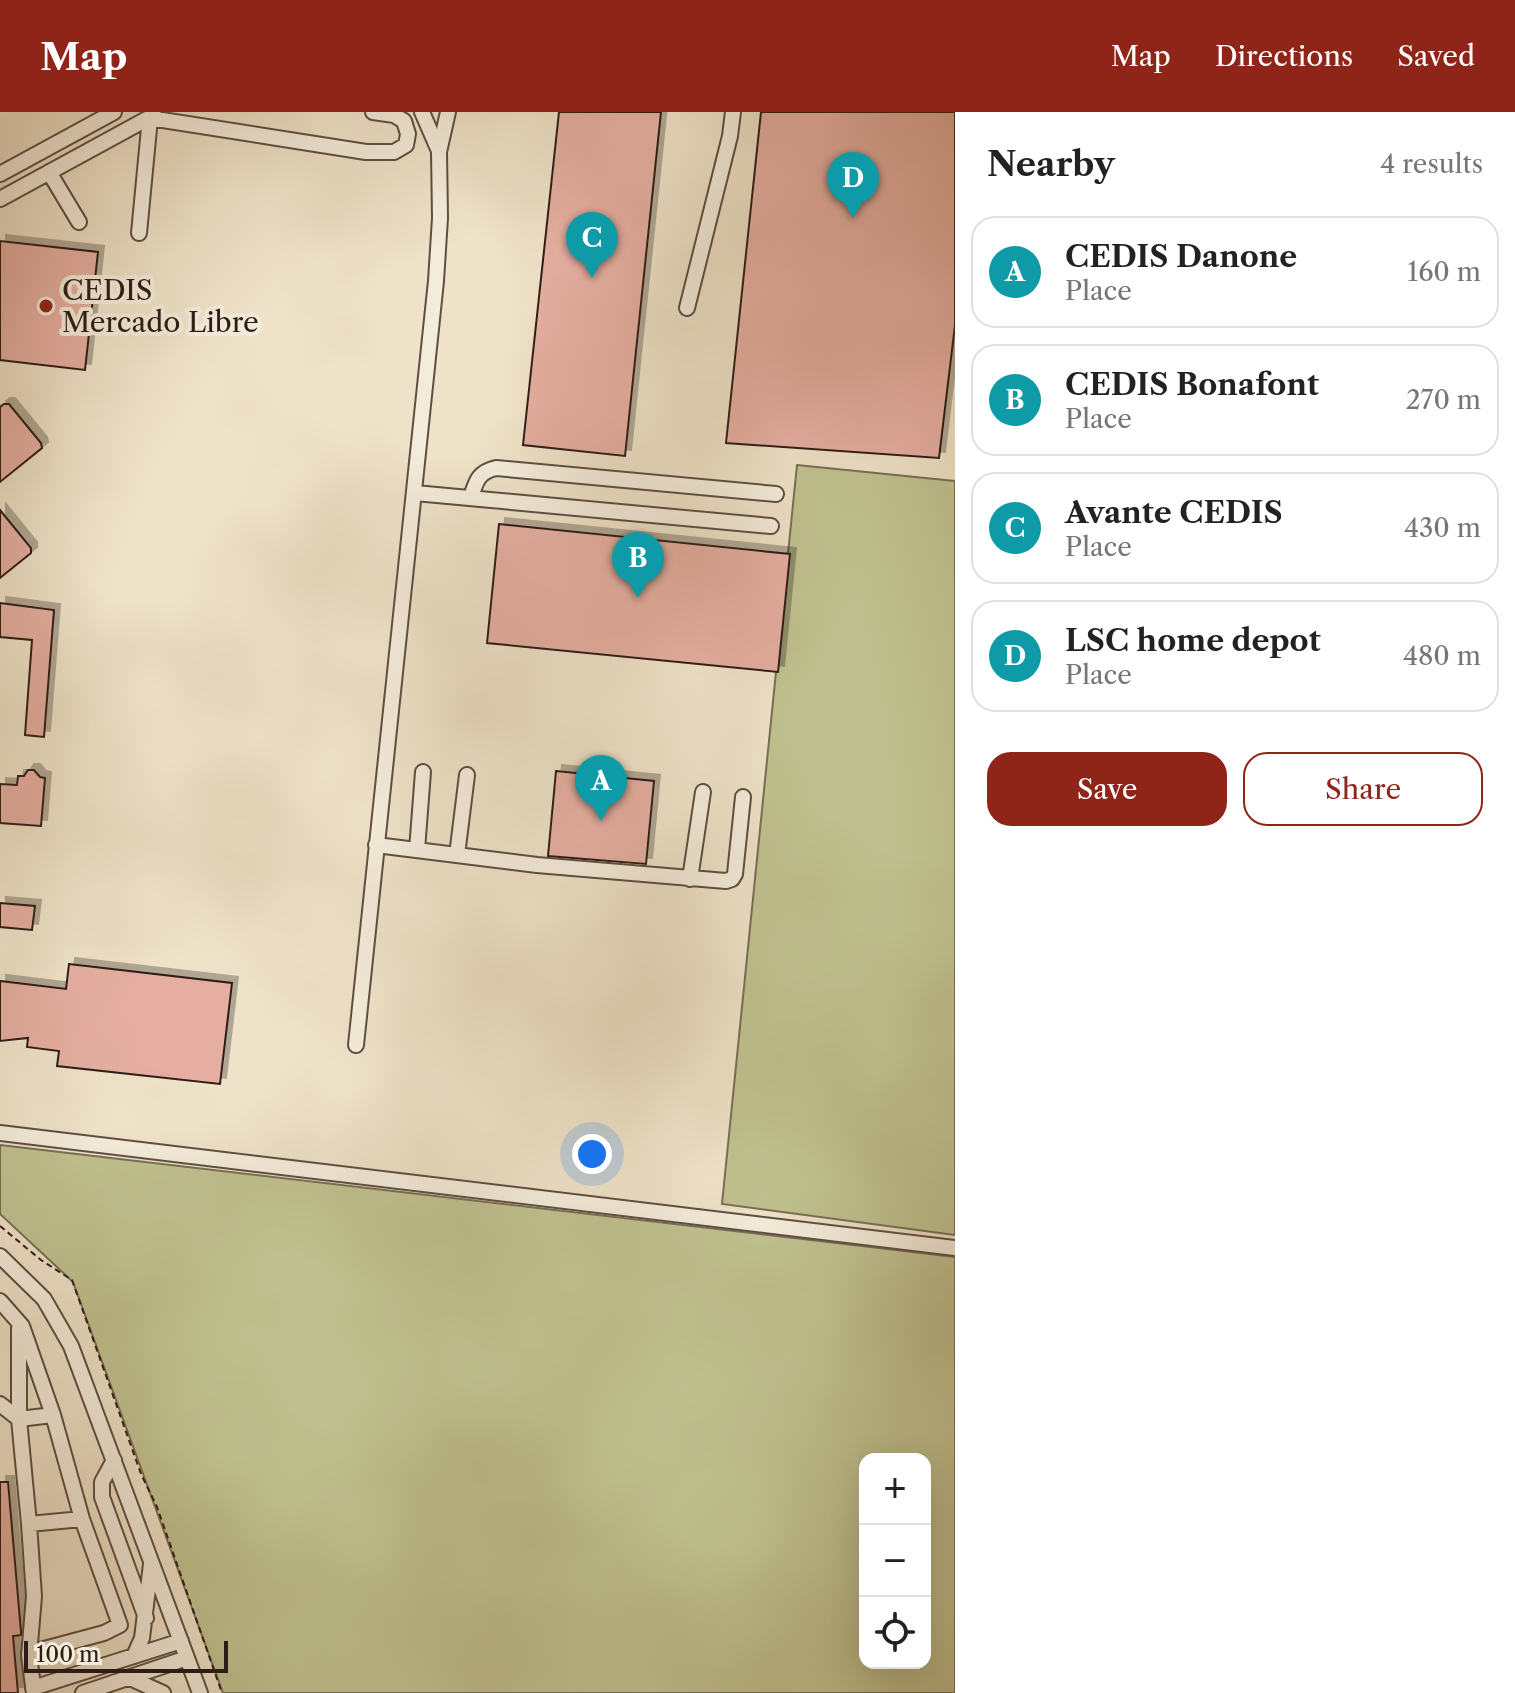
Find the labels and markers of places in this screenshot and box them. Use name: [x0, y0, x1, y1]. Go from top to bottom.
pin: D: [827, 152, 879, 218]
pin: C: [566, 212, 618, 278]
place label: CEDIS Mercado Libre: [62, 273, 259, 339]
marker: CEDIS Mercado Libre: [37, 297, 55, 315]
pin: B: [612, 532, 664, 598]
pin: A: [575, 755, 627, 821]

